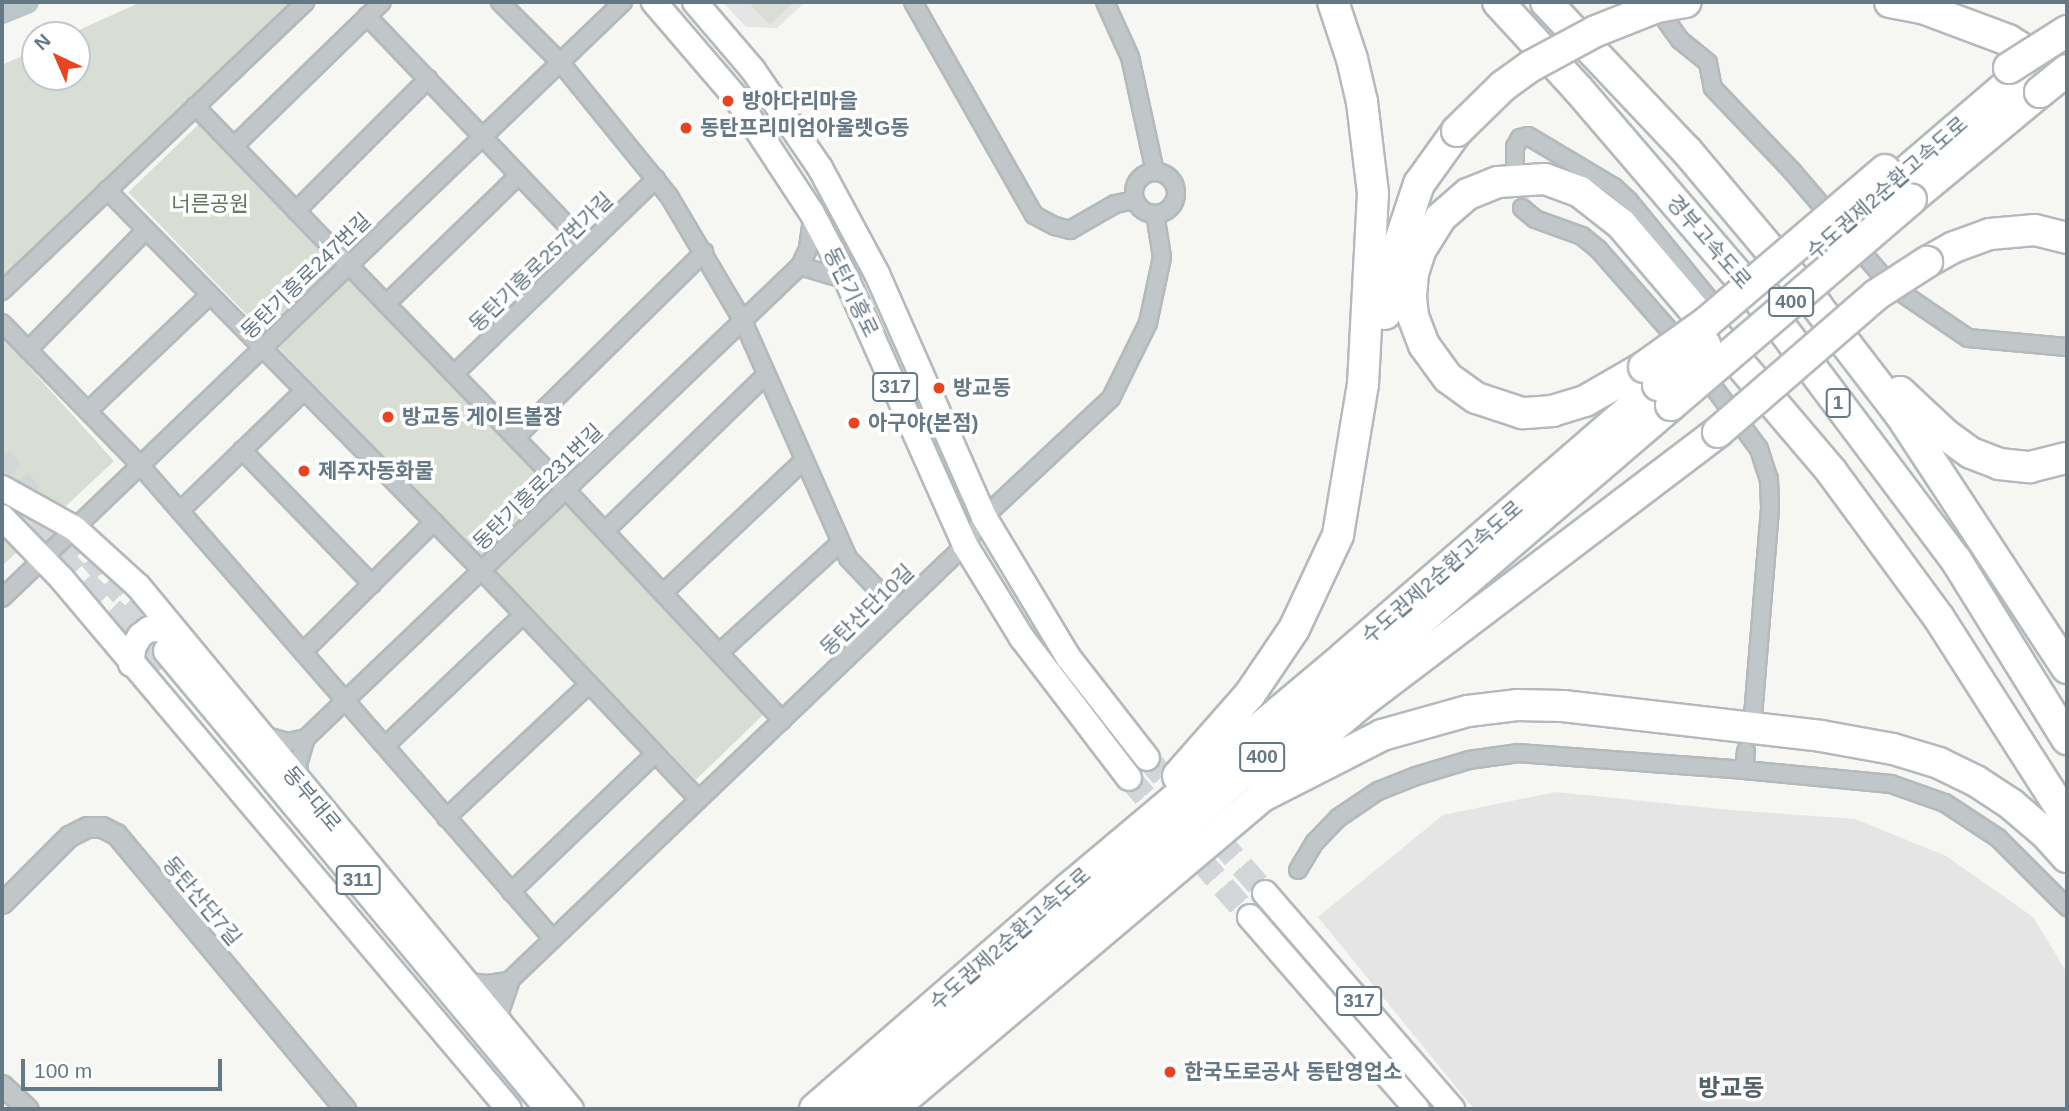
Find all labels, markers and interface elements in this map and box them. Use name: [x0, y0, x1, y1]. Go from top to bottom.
north arrow: [21, 21, 91, 91]
text: N: [30, 30, 55, 54]
place label: 방아다리마을: [742, 88, 858, 114]
marker: 방아다리마을: [720, 93, 736, 109]
street label: 수도권제2순환고속도로: [1801, 111, 1973, 265]
place label: 동탄프리미엄아울렛G동: [700, 115, 910, 141]
marker: 동탄프리미엄아울렛G동: [678, 120, 694, 136]
street label: 동탄기흥로257번가길: [464, 187, 618, 337]
street label: 경부고속도로: [1661, 190, 1757, 294]
park label: 너른공원: [171, 191, 249, 217]
street label: 동탄기흥로247번길: [236, 208, 376, 344]
street label: 동탄기흥로: [819, 243, 883, 341]
road number: 400: [1766, 286, 1816, 318]
road number: 317: [870, 372, 920, 402]
place label: 방교동: [953, 375, 1011, 401]
marker: 방교동: [931, 380, 947, 396]
road number: 1: [1824, 388, 1852, 418]
place label: 방교동 게이트볼장: [402, 404, 562, 430]
marker: 방교동 게이트볼장: [380, 409, 396, 425]
place label: 아구야(본점): [868, 410, 979, 436]
marker: 아구야(본점): [846, 415, 862, 431]
street label: 동탄기흥로231번길: [468, 419, 608, 555]
place label: 제주자동화물: [318, 458, 434, 484]
marker: 제주자동화물: [296, 463, 312, 479]
street label: 수도권제2순환고속도로: [1356, 495, 1528, 649]
street label: 동탄산단10길: [815, 559, 919, 661]
road number: 400: [1238, 742, 1286, 772]
street label: 동부대로: [278, 761, 346, 837]
street label: 동탄산단7길: [158, 851, 246, 951]
street label: 수도권제2순환고속도로: [924, 862, 1096, 1016]
road number: 311: [335, 864, 381, 895]
road number: 317: [1334, 986, 1384, 1016]
scale bar: [24, 1044, 226, 1088]
text: 100 m: [34, 1059, 92, 1082]
place label: 한국도로공사 동탄영업소: [1184, 1059, 1402, 1085]
marker: 한국도로공사 동탄영업소: [1162, 1064, 1178, 1080]
district label: 방교동: [1698, 1074, 1764, 1102]

